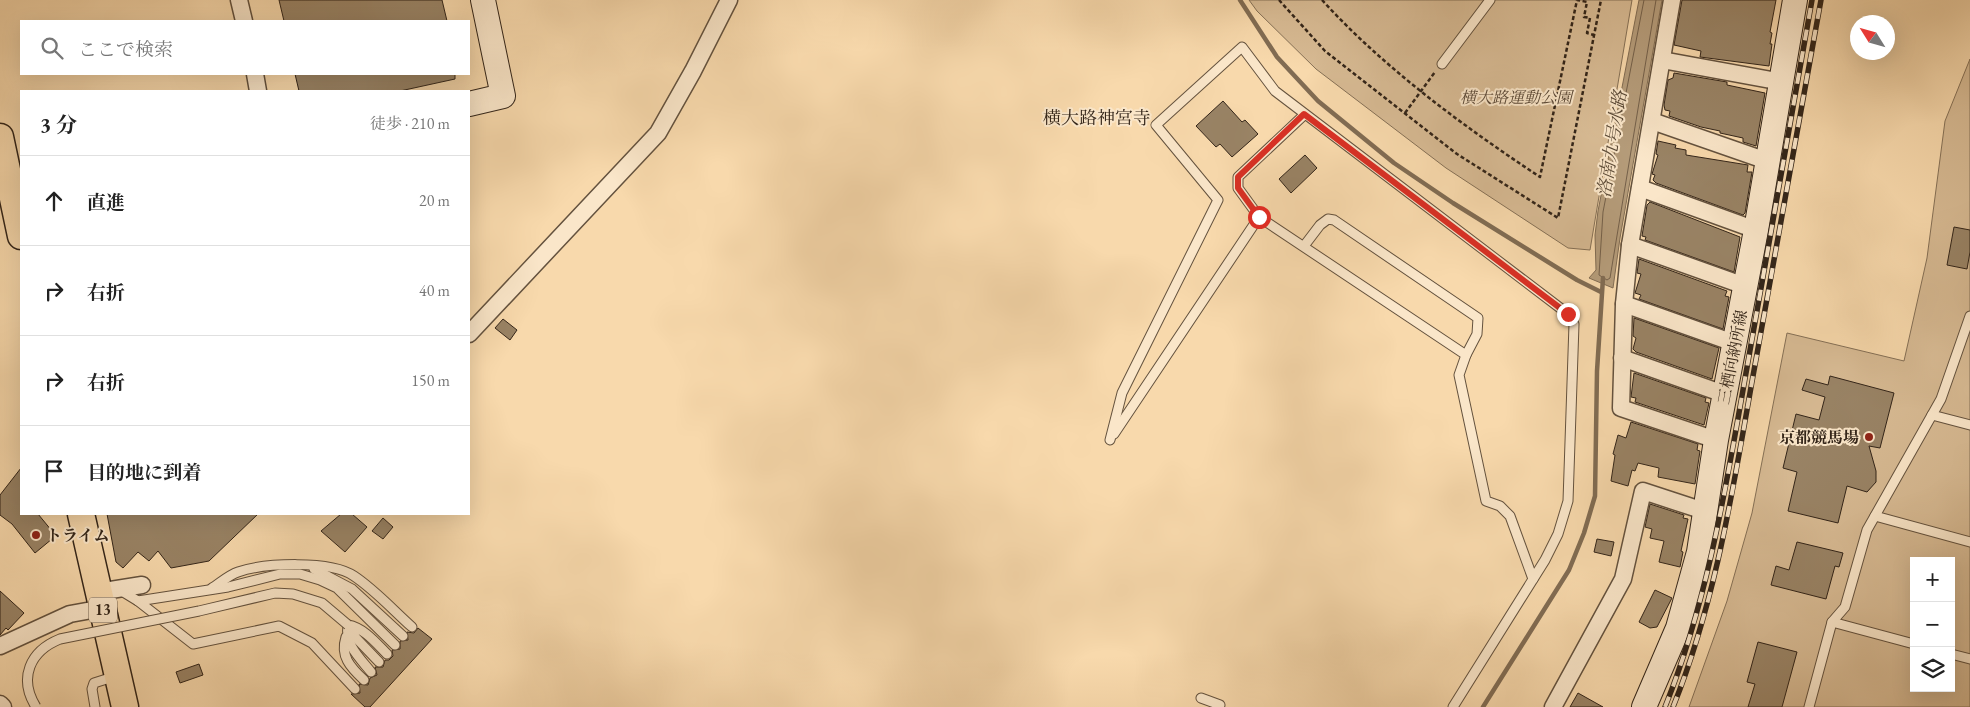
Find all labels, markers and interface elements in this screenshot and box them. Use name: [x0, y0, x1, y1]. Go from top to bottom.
north arrow: [1850, 15, 1895, 60]
search box: [20, 20, 470, 75]
icon: search: [38, 34, 66, 62]
text: ここで検索: [78, 37, 173, 62]
park label: 横大路運動公園: [1460, 87, 1575, 108]
water label: 洛南九号水路: [1592, 87, 1632, 199]
district label: 横大路神宮寺: [1043, 106, 1151, 129]
text: 3 分: [40, 111, 77, 138]
text: 徒歩 · 210 m: [370, 113, 450, 134]
icon: ahead: [40, 187, 68, 215]
text: 直進: [87, 190, 125, 215]
text: 20 m: [419, 190, 450, 211]
route start: [1248, 206, 1271, 229]
icon: right: [40, 277, 68, 305]
text: 右折: [87, 280, 125, 305]
text: 40 m: [419, 280, 450, 301]
route end: [1557, 303, 1580, 326]
street label: 三栖向納所線: [1713, 308, 1752, 406]
icon: right: [40, 367, 68, 395]
text: 右折: [87, 370, 125, 395]
text: 150 m: [411, 370, 450, 391]
place label: 京都競馬場: [1779, 427, 1859, 448]
marker: 京都競馬場: [1863, 431, 1875, 443]
icon: arrive: [40, 457, 68, 485]
text: 目的地に到着: [87, 460, 201, 485]
place label: トライム: [46, 525, 110, 546]
marker: トライム: [30, 529, 42, 541]
map controls: [1910, 557, 1955, 692]
button: +: [1910, 557, 1955, 602]
road number: 13: [89, 598, 117, 622]
button: −: [1910, 602, 1955, 647]
button: layers: [1910, 647, 1955, 692]

